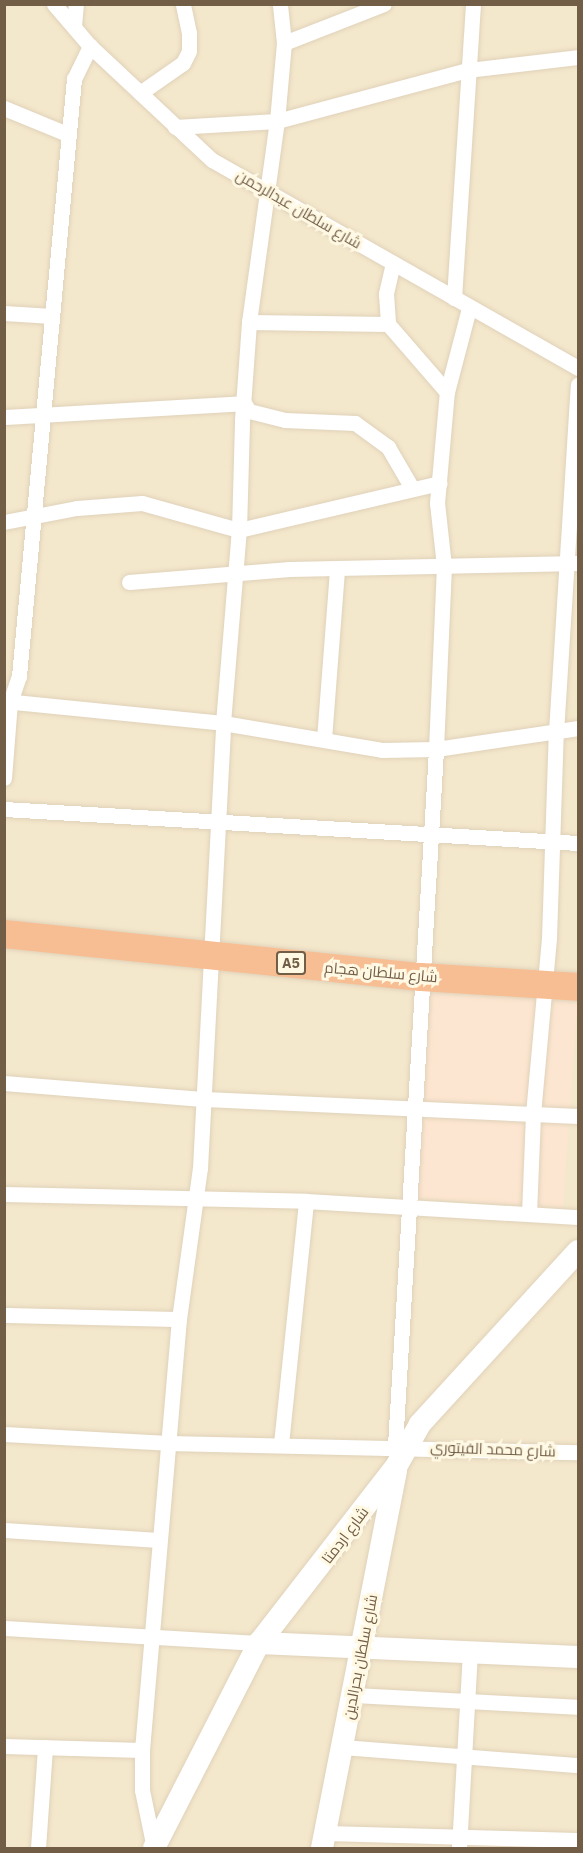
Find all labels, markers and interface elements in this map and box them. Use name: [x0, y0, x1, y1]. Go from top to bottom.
street label: شارع سلطان عبدالرحمن: [233, 166, 365, 252]
road number: A5: [276, 952, 306, 974]
street label: شارع سلطان هجام: [324, 958, 438, 986]
street label: شارع محمد الفيتوري: [430, 1438, 556, 1460]
street label: شارع اردمتا: [318, 1503, 372, 1567]
street label: شارع سلطان بحرالدين: [339, 1593, 381, 1721]

